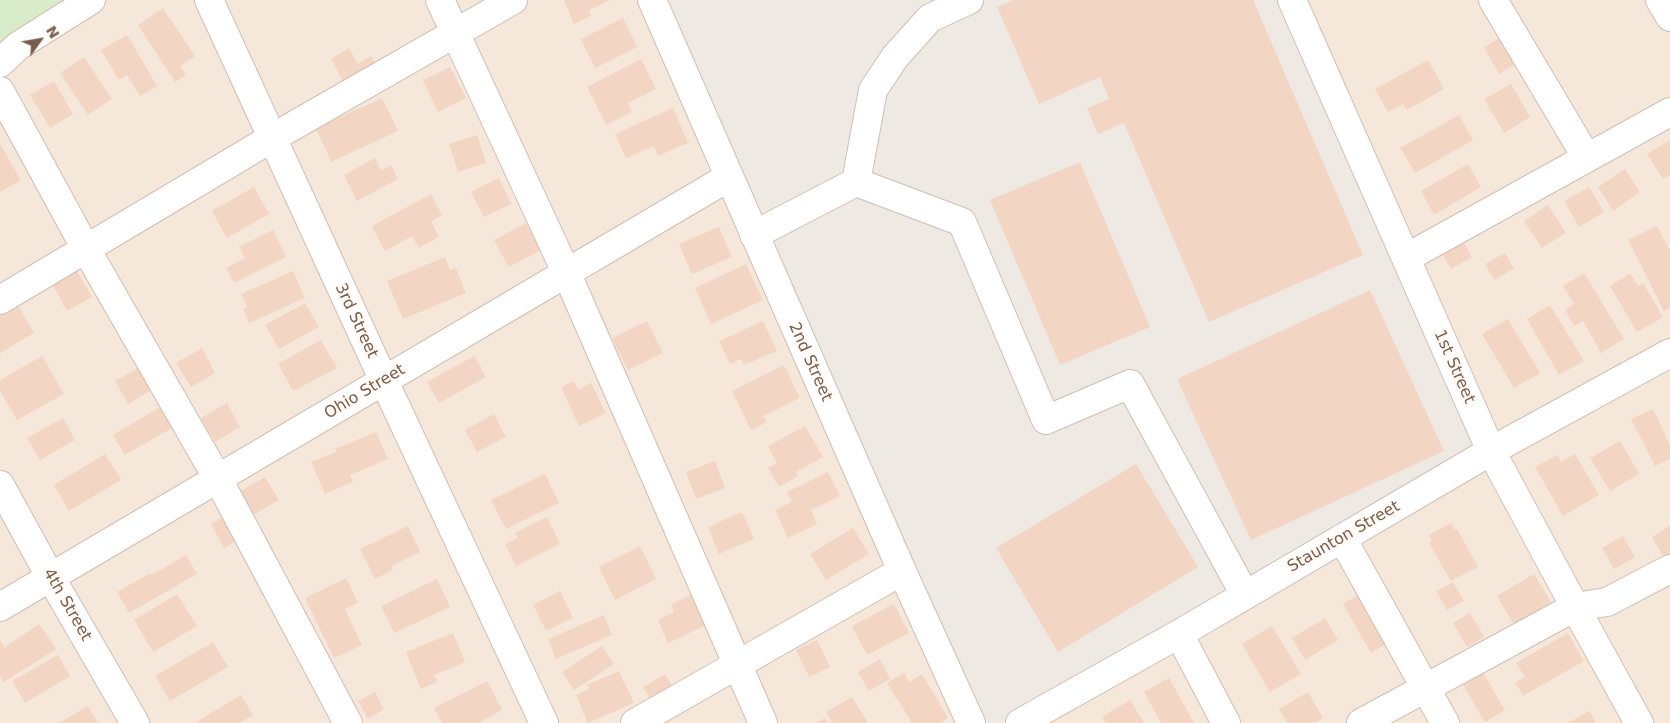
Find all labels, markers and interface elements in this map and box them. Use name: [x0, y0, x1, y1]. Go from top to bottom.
north arrow: [15, 15, 65, 65]
text: N: [43, 23, 63, 41]
street label: 3rd Street: [330, 281, 382, 361]
street label: 2nd Street: [784, 320, 836, 404]
street label: 1st Street: [1429, 327, 1479, 407]
street label: Ohio Street: [321, 360, 409, 424]
street label: Staunton Street: [1284, 497, 1404, 577]
street label: 4th Street: [39, 565, 95, 645]

